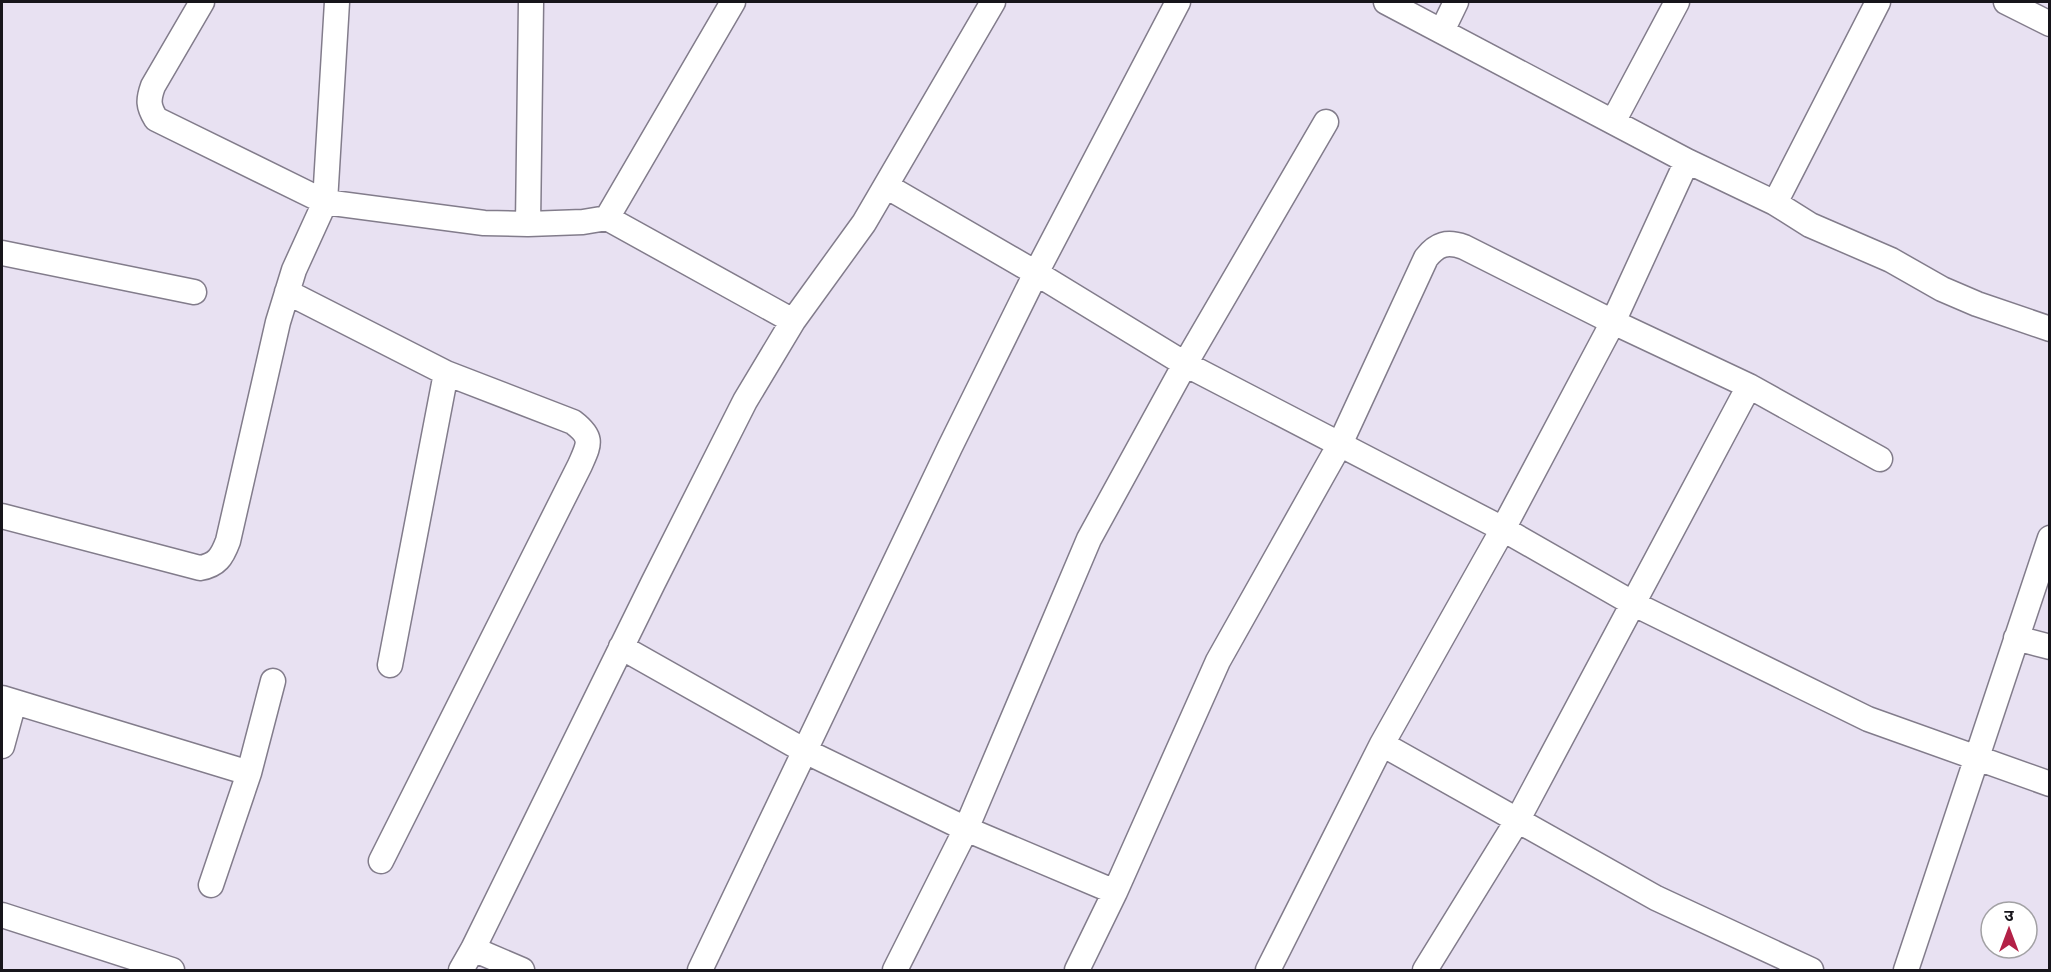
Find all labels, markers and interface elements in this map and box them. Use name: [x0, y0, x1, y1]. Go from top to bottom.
north arrow: [1979, 900, 2039, 960]
text: उ: [2004, 906, 2014, 925]

